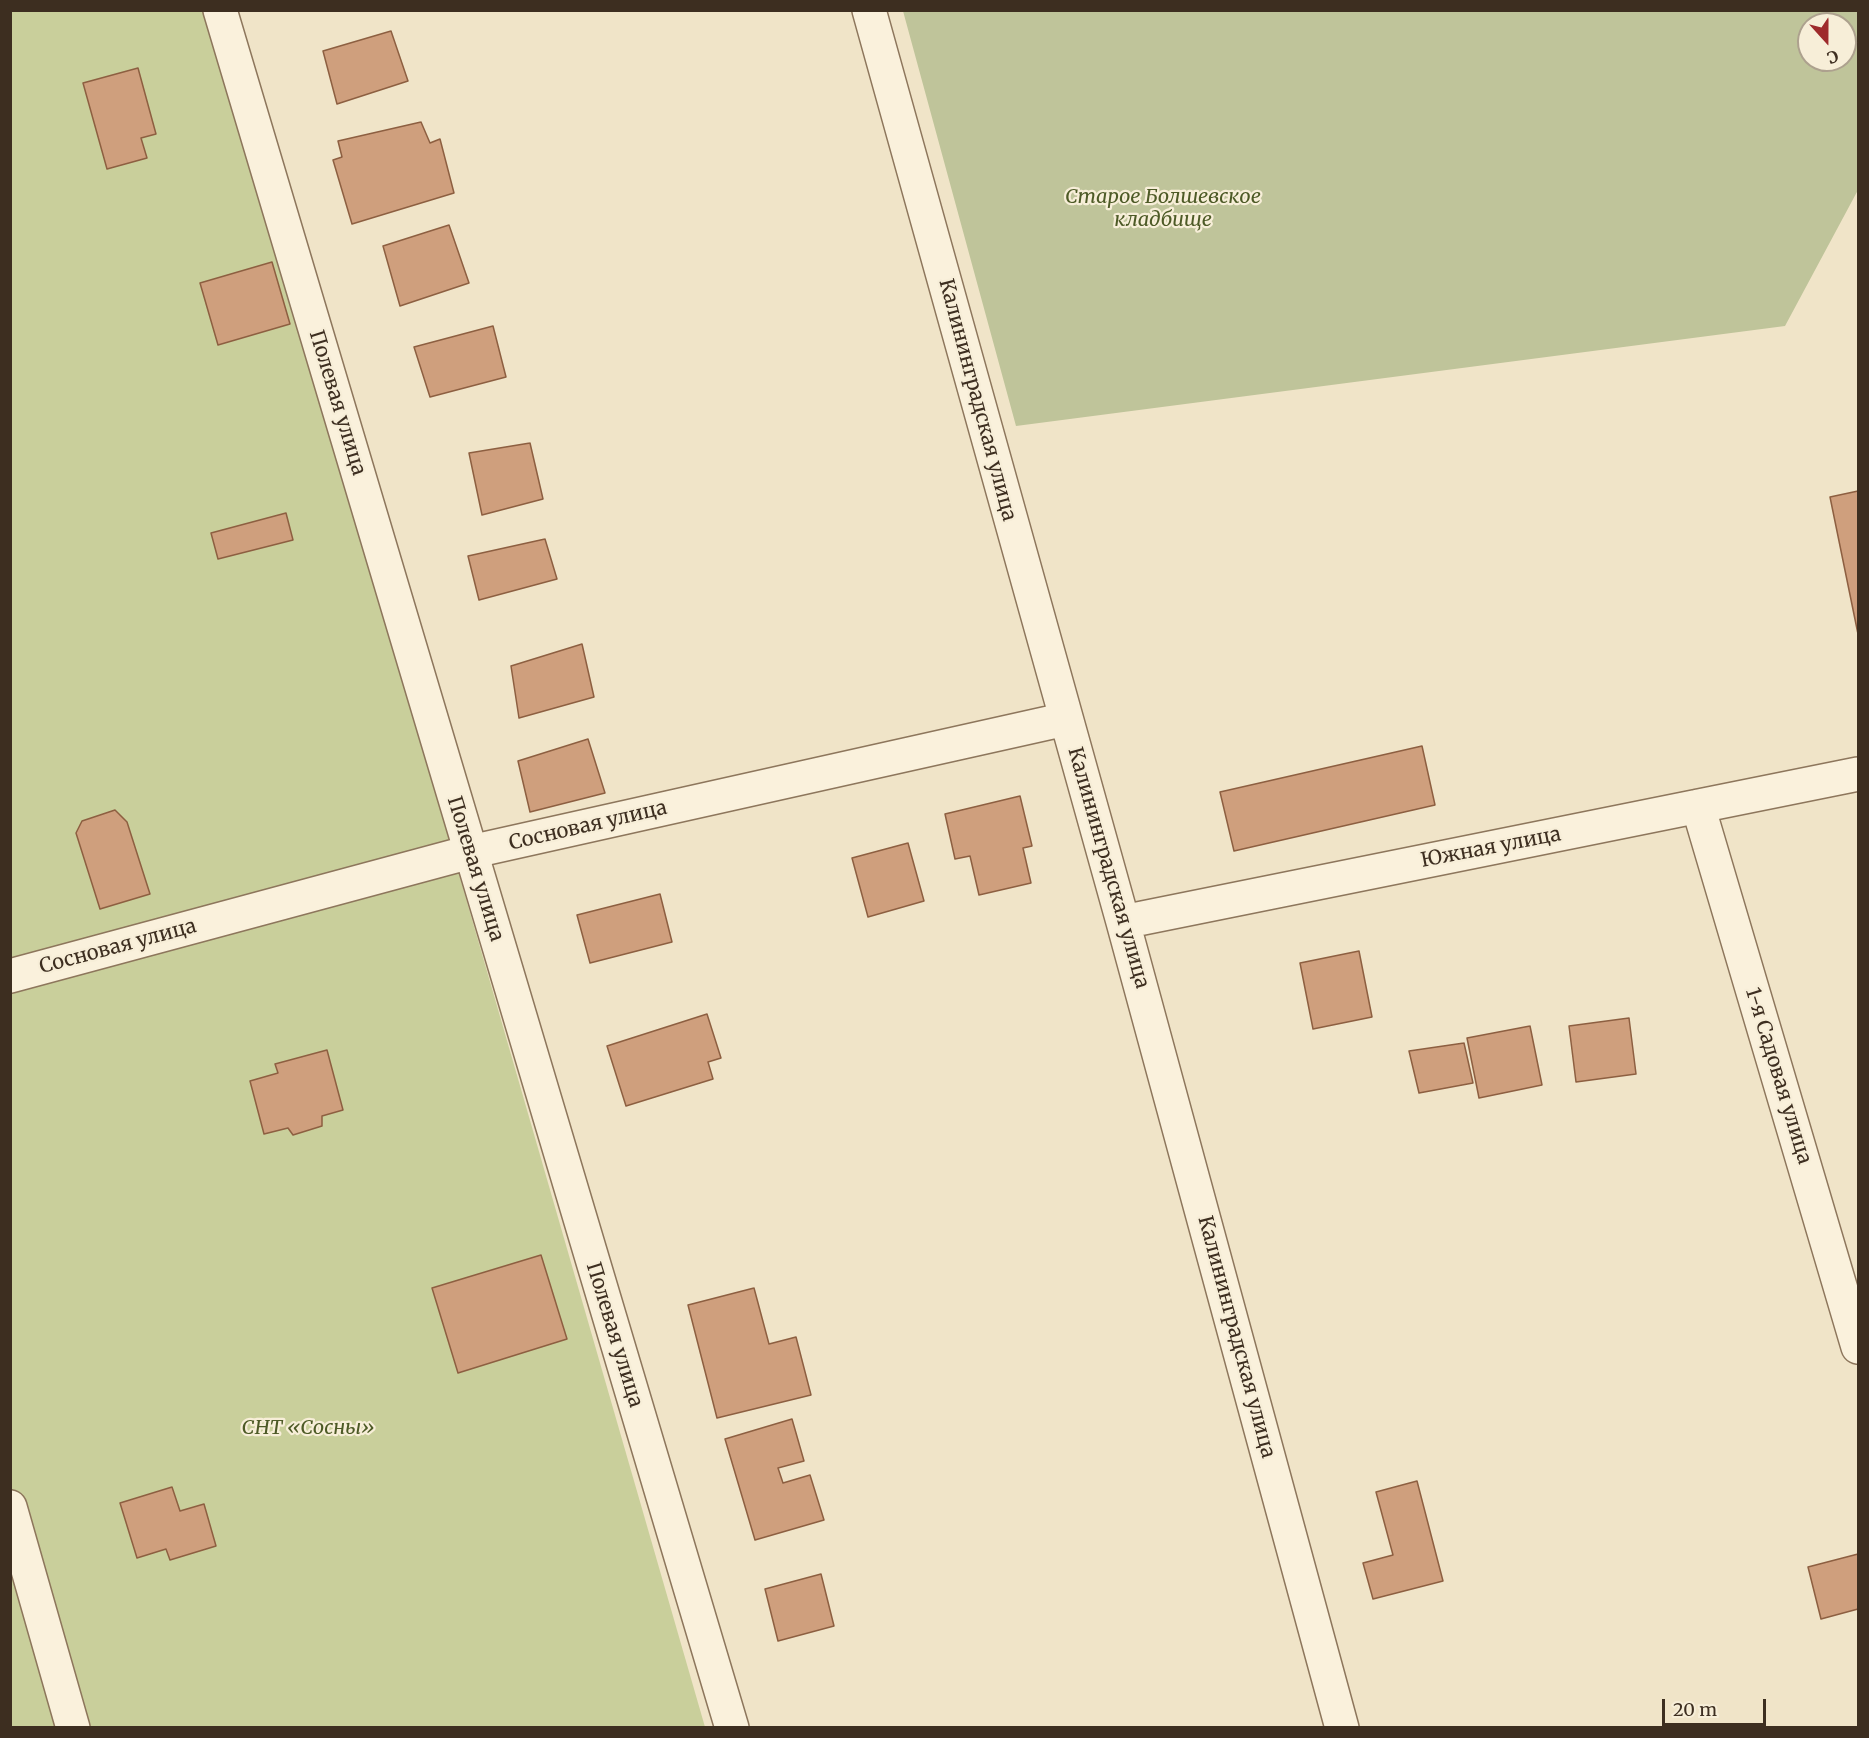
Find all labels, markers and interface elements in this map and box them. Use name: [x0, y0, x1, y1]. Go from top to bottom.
north arrow: [1797, 12, 1857, 72]
text: С: [1824, 46, 1841, 68]
park label: Старое Болшевское кладбище: [1065, 185, 1261, 232]
street label: Калининградская улица: [933, 276, 1021, 524]
street label: Полевая улица: [304, 328, 370, 478]
street label: Калининградская улица: [1062, 745, 1154, 991]
street label: Полевая улица: [442, 794, 508, 944]
street label: Сосновая улица: [507, 796, 669, 856]
street label: Южная улица: [1419, 823, 1563, 873]
street label: Сосновая улица: [37, 915, 199, 979]
street label: 1-я Садовая улица: [1740, 985, 1816, 1167]
street label: Калининградская улица: [1192, 1213, 1280, 1461]
street label: Полевая улица: [581, 1260, 647, 1410]
park label: СНТ «Сосны»: [242, 1416, 374, 1440]
scale bar: [1665, 1687, 1768, 1725]
text: 20 m: [1673, 1698, 1717, 1721]

